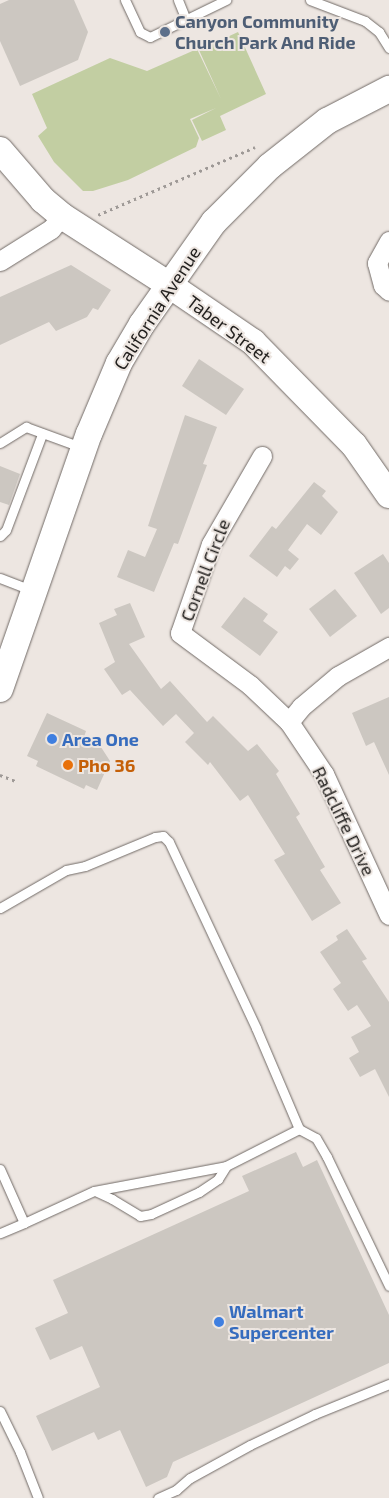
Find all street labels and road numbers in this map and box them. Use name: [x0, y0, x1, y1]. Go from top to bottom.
street label: California Avenue: [109, 242, 205, 374]
street label: Taber Street: [183, 290, 275, 368]
street label: Cornell Circle: [176, 516, 234, 624]
street label: Radcliffe Drive: [308, 763, 380, 879]

